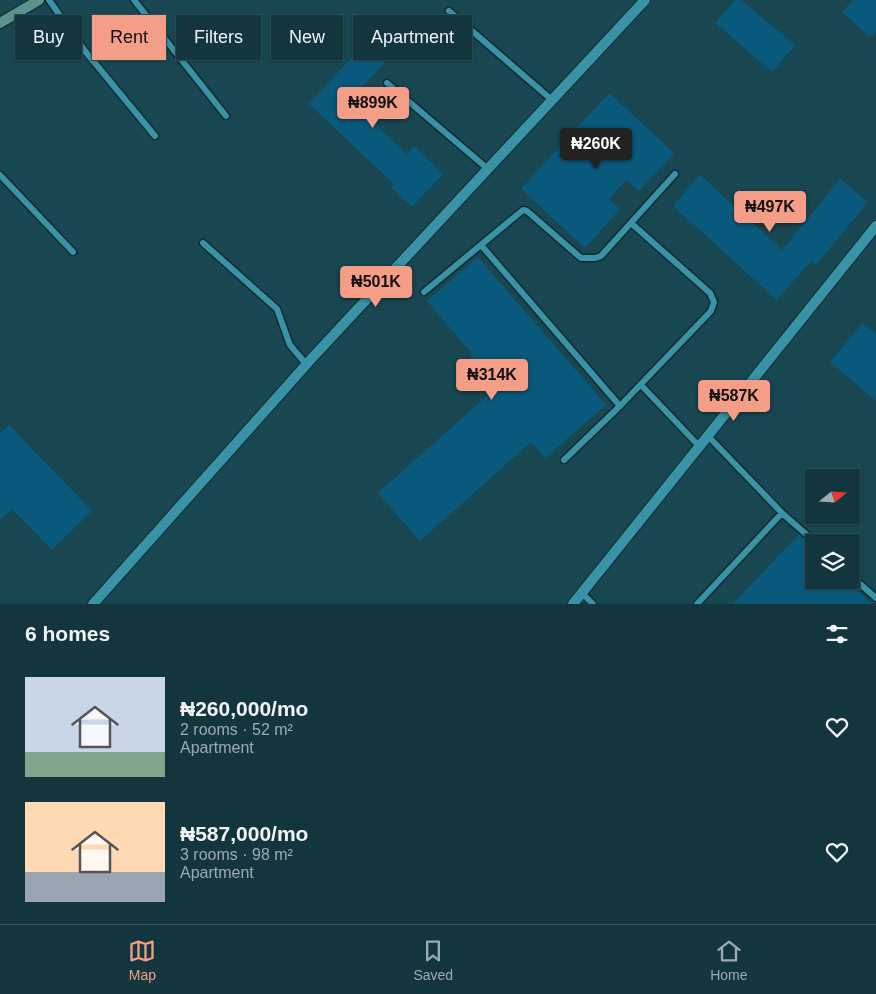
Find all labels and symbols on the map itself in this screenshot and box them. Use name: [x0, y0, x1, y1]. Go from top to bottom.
pin: ₦899K: [338, 86, 408, 129]
pin: ₦260K: [561, 128, 631, 170]
pin: ₦497K: [735, 190, 805, 233]
pin: ₦501K: [341, 266, 411, 308]
pin: ₦314K: [457, 358, 527, 401]
pin: ₦587K: [699, 380, 769, 422]
north arrow: [805, 469, 860, 524]

